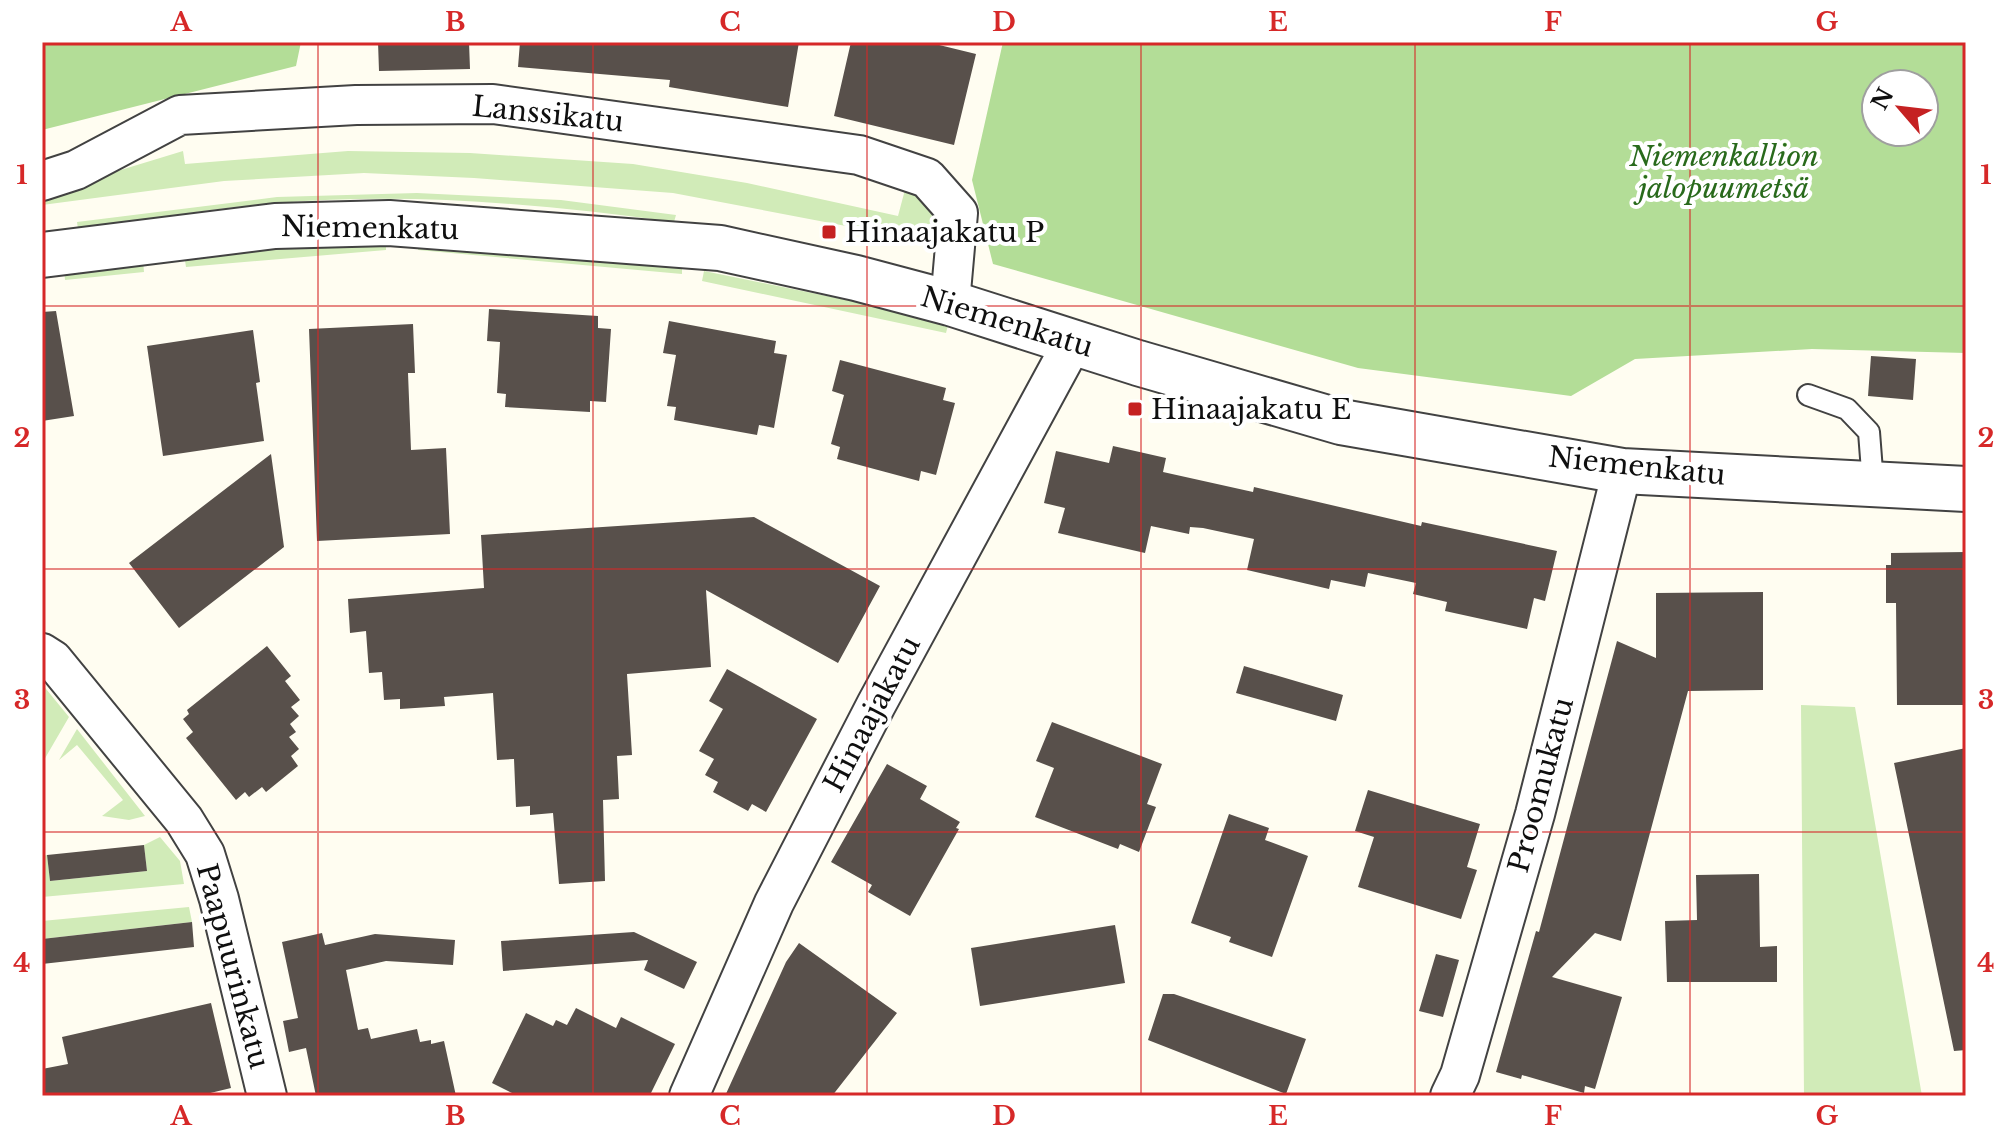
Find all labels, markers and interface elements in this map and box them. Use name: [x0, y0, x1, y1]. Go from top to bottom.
text: A: [169, 6, 192, 38]
text: B: [445, 6, 465, 38]
text: C: [719, 6, 741, 38]
text: D: [992, 6, 1016, 38]
text: E: [1268, 6, 1288, 38]
text: F: [1544, 6, 1562, 38]
text: G: [1816, 6, 1839, 38]
north arrow: [1860, 68, 1940, 148]
text: N: [1866, 83, 1900, 114]
street label: Lanssikatu: [470, 89, 626, 139]
park label: Niemenkallion jalopuumetsä: [1628, 139, 1819, 206]
text: 1: [16, 159, 28, 191]
text: 1: [1980, 159, 1992, 191]
street label: Niemenkatu: [281, 209, 460, 247]
place label: Hinaajakatu P: [845, 215, 1044, 250]
marker: Hinaajakatu P: [820, 223, 838, 241]
street label: Niemenkatu: [917, 279, 1097, 365]
place label: Hinaajakatu E: [1151, 392, 1351, 427]
marker: Hinaajakatu E: [1126, 400, 1144, 418]
text: 2: [14, 422, 30, 454]
text: 2: [1978, 422, 1994, 454]
street label: Niemenkatu: [1547, 439, 1728, 493]
street label: Hinaajakatu: [816, 630, 928, 798]
text: 3: [14, 684, 30, 716]
text: 3: [1978, 684, 1994, 716]
street label: Proomukatu: [1501, 693, 1581, 876]
street label: Paapuurinkatu: [189, 860, 277, 1073]
text: 4: [13, 947, 31, 979]
text: 4: [1977, 947, 1995, 979]
text: A: [169, 1100, 192, 1132]
text: B: [445, 1100, 465, 1132]
text: C: [719, 1100, 741, 1132]
text: D: [992, 1100, 1016, 1132]
text: E: [1268, 1100, 1288, 1132]
text: F: [1544, 1100, 1562, 1132]
text: G: [1816, 1100, 1839, 1132]

